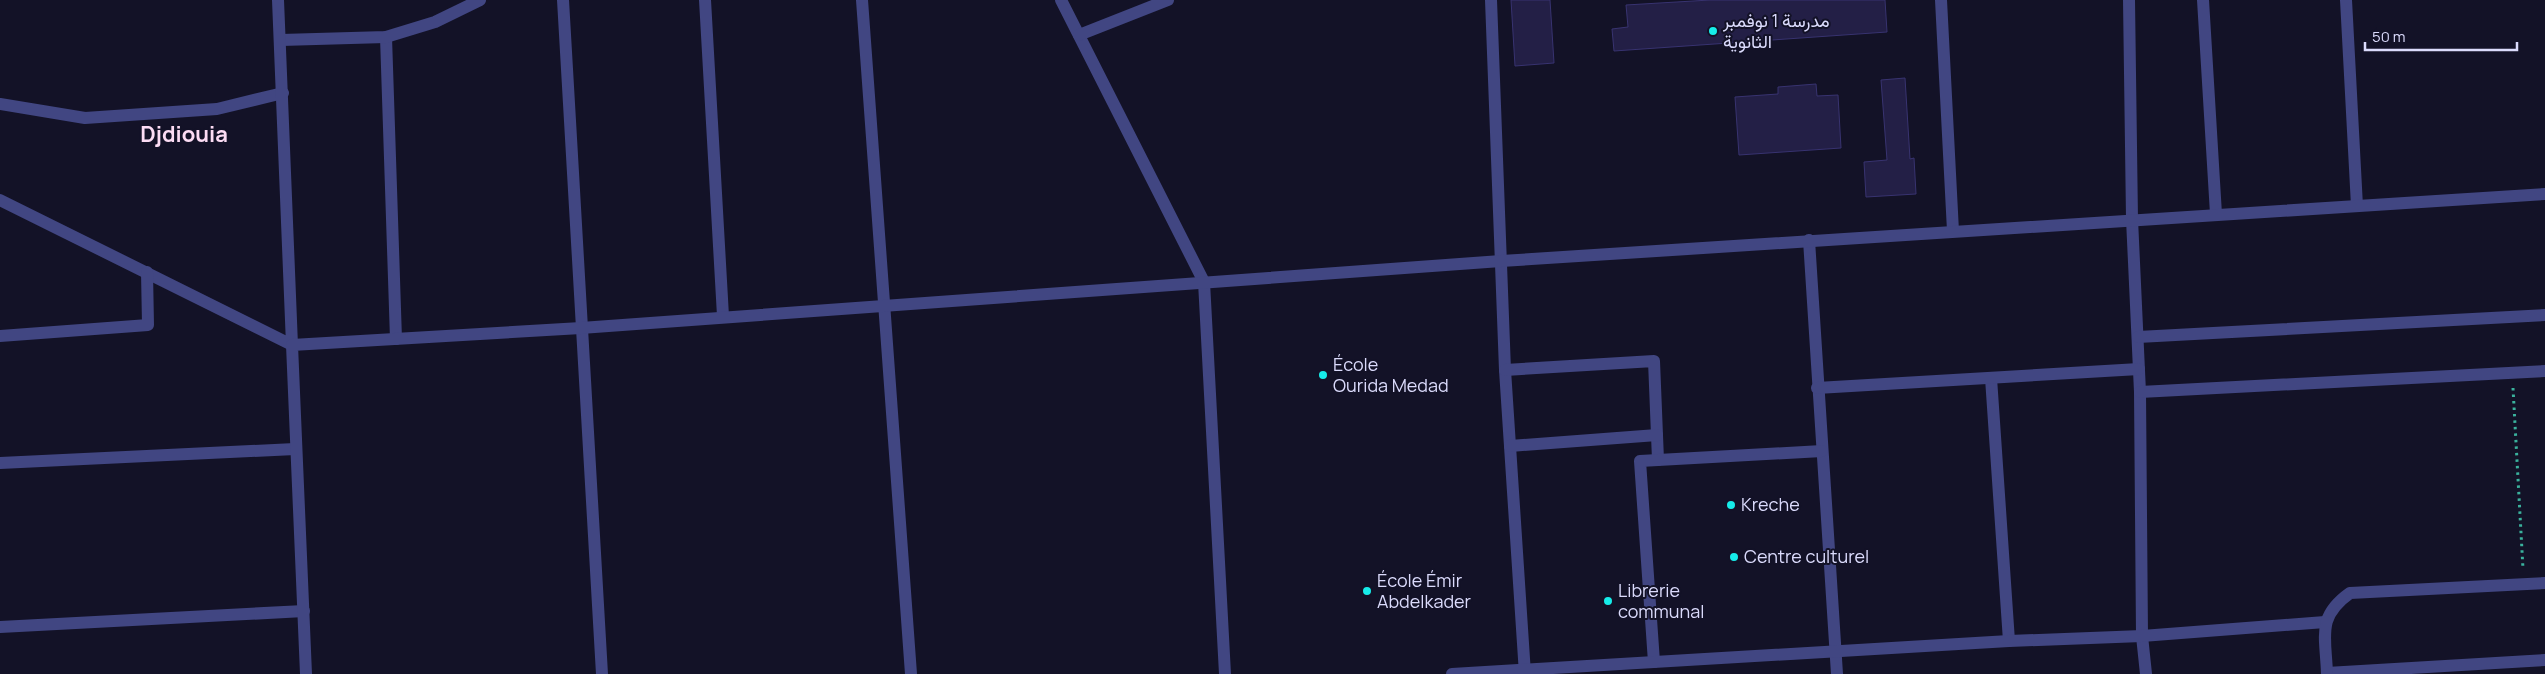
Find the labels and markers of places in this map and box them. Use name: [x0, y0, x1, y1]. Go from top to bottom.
place label: مدرسة 1 نوفمبر الثانوية: [1722, 8, 1830, 53]
marker: مدرسة 1 نوفمبر الثانوية: [1707, 25, 1719, 37]
place label: École Ourida Medad: [1333, 352, 1449, 397]
marker: École Ourida Medad: [1317, 369, 1329, 381]
place label: Kreche: [1741, 492, 1800, 516]
marker: Kreche: [1725, 499, 1737, 511]
place label: Centre culturel: [1744, 544, 1869, 568]
marker: Centre culturel: [1728, 551, 1740, 563]
place label: École Émir Abdelkader: [1377, 568, 1472, 613]
place label: Librerie communal: [1618, 578, 1704, 623]
marker: École Émir Abdelkader: [1361, 585, 1373, 597]
marker: Librerie communal: [1602, 595, 1614, 607]

